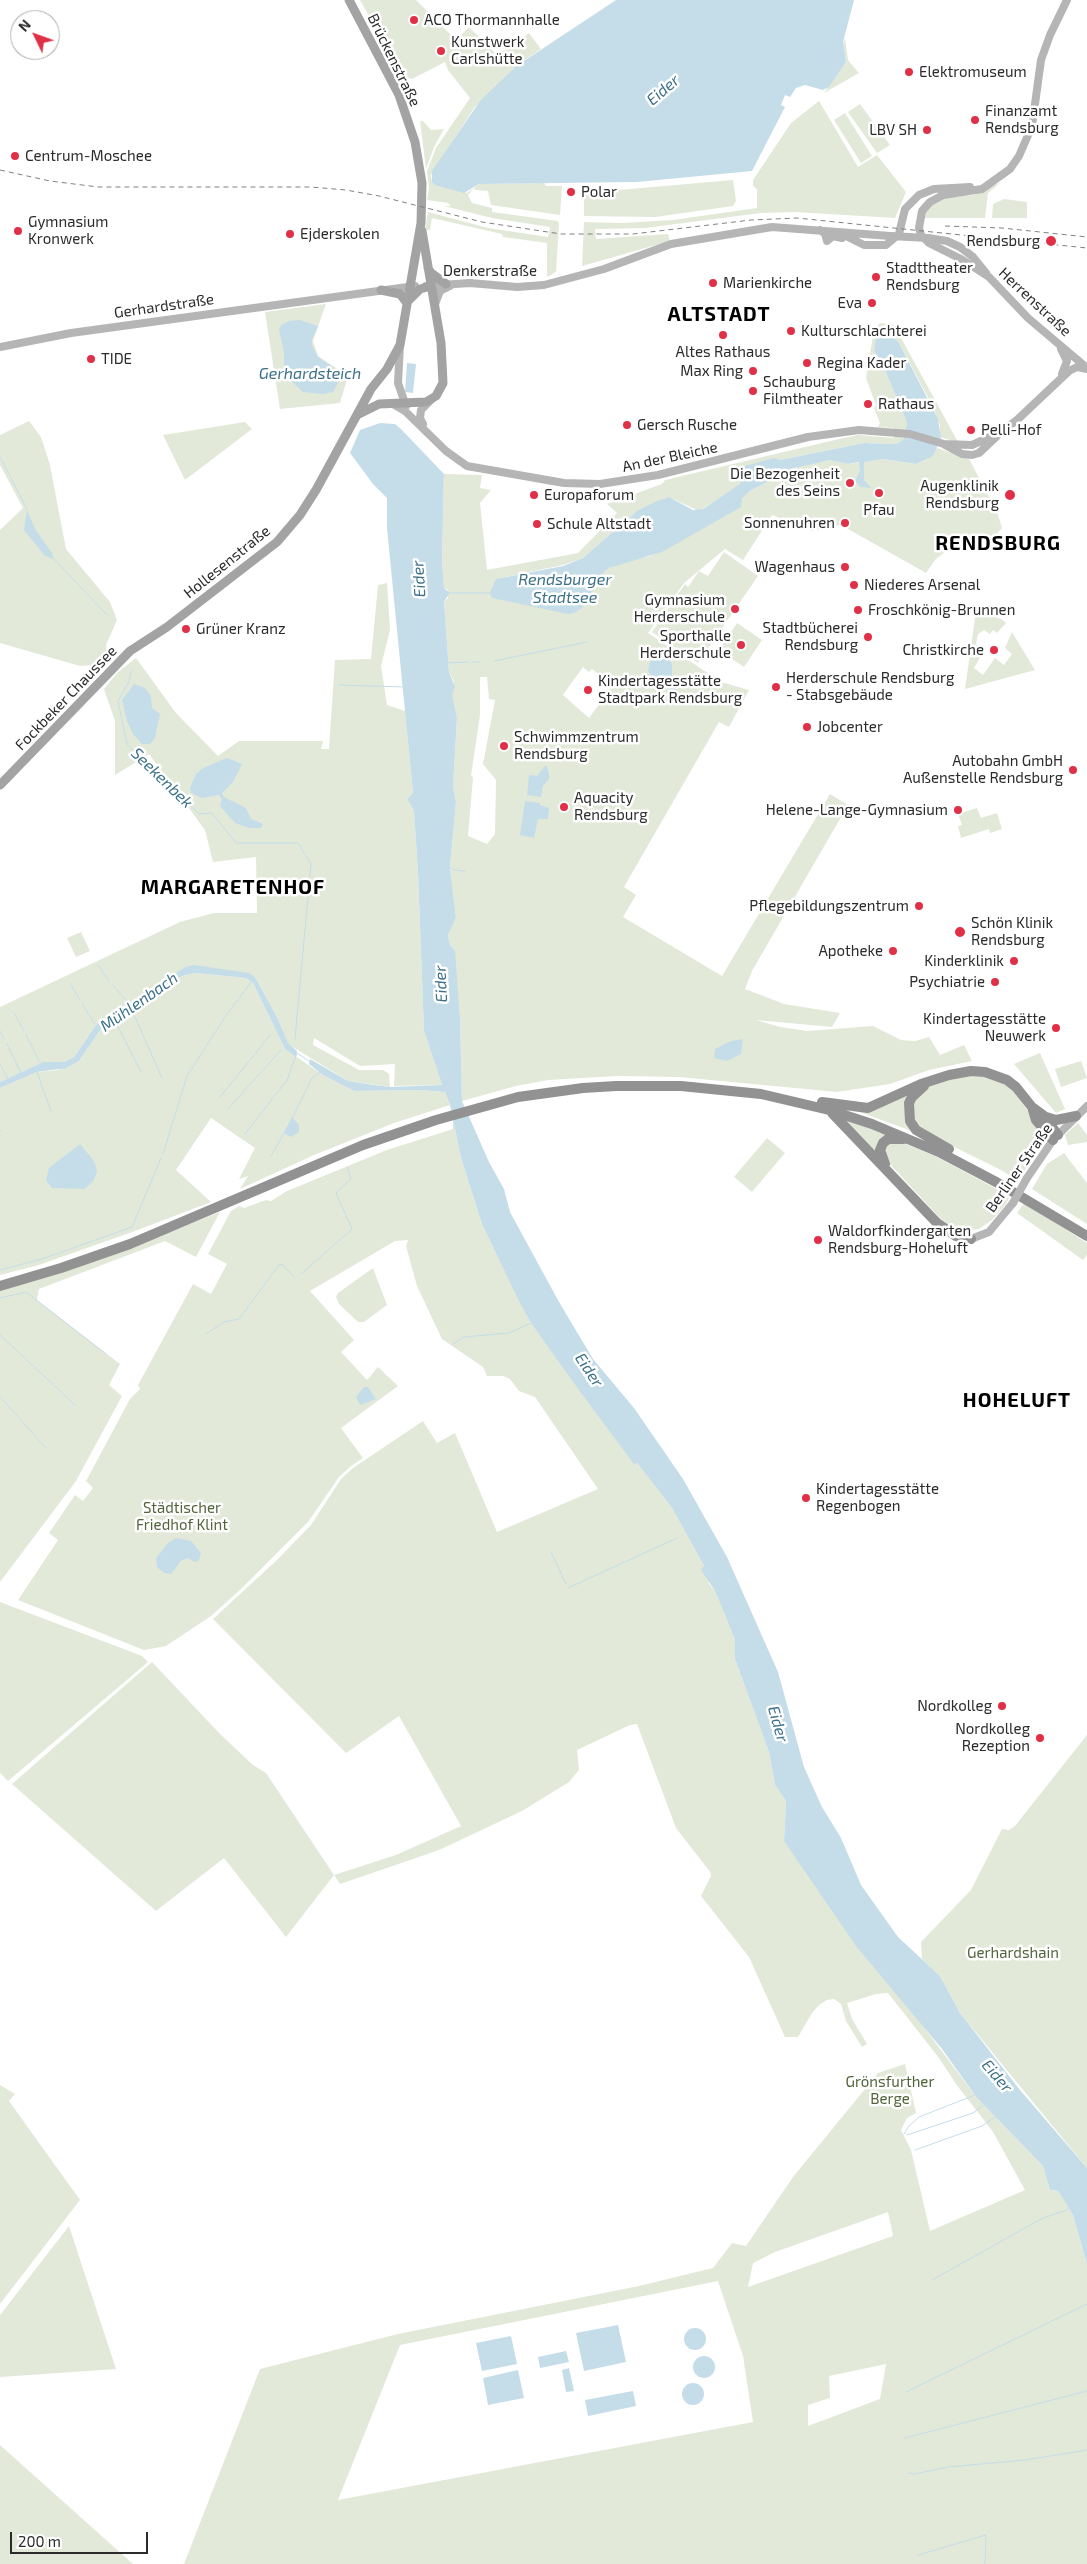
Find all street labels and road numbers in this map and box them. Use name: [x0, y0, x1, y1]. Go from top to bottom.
street label: Brückenstraße: [364, 11, 424, 109]
street label: Denkerstraße: [443, 262, 537, 280]
street label: Herrenstraße: [995, 264, 1075, 340]
street label: Gerhardstraße: [113, 290, 215, 322]
street label: An der Bleiche: [621, 438, 719, 476]
street label: Hollesenstraße: [180, 522, 274, 602]
street label: Fockbeker Chaussee: [12, 642, 120, 754]
street label: Berliner Straße: [982, 1120, 1056, 1216]

